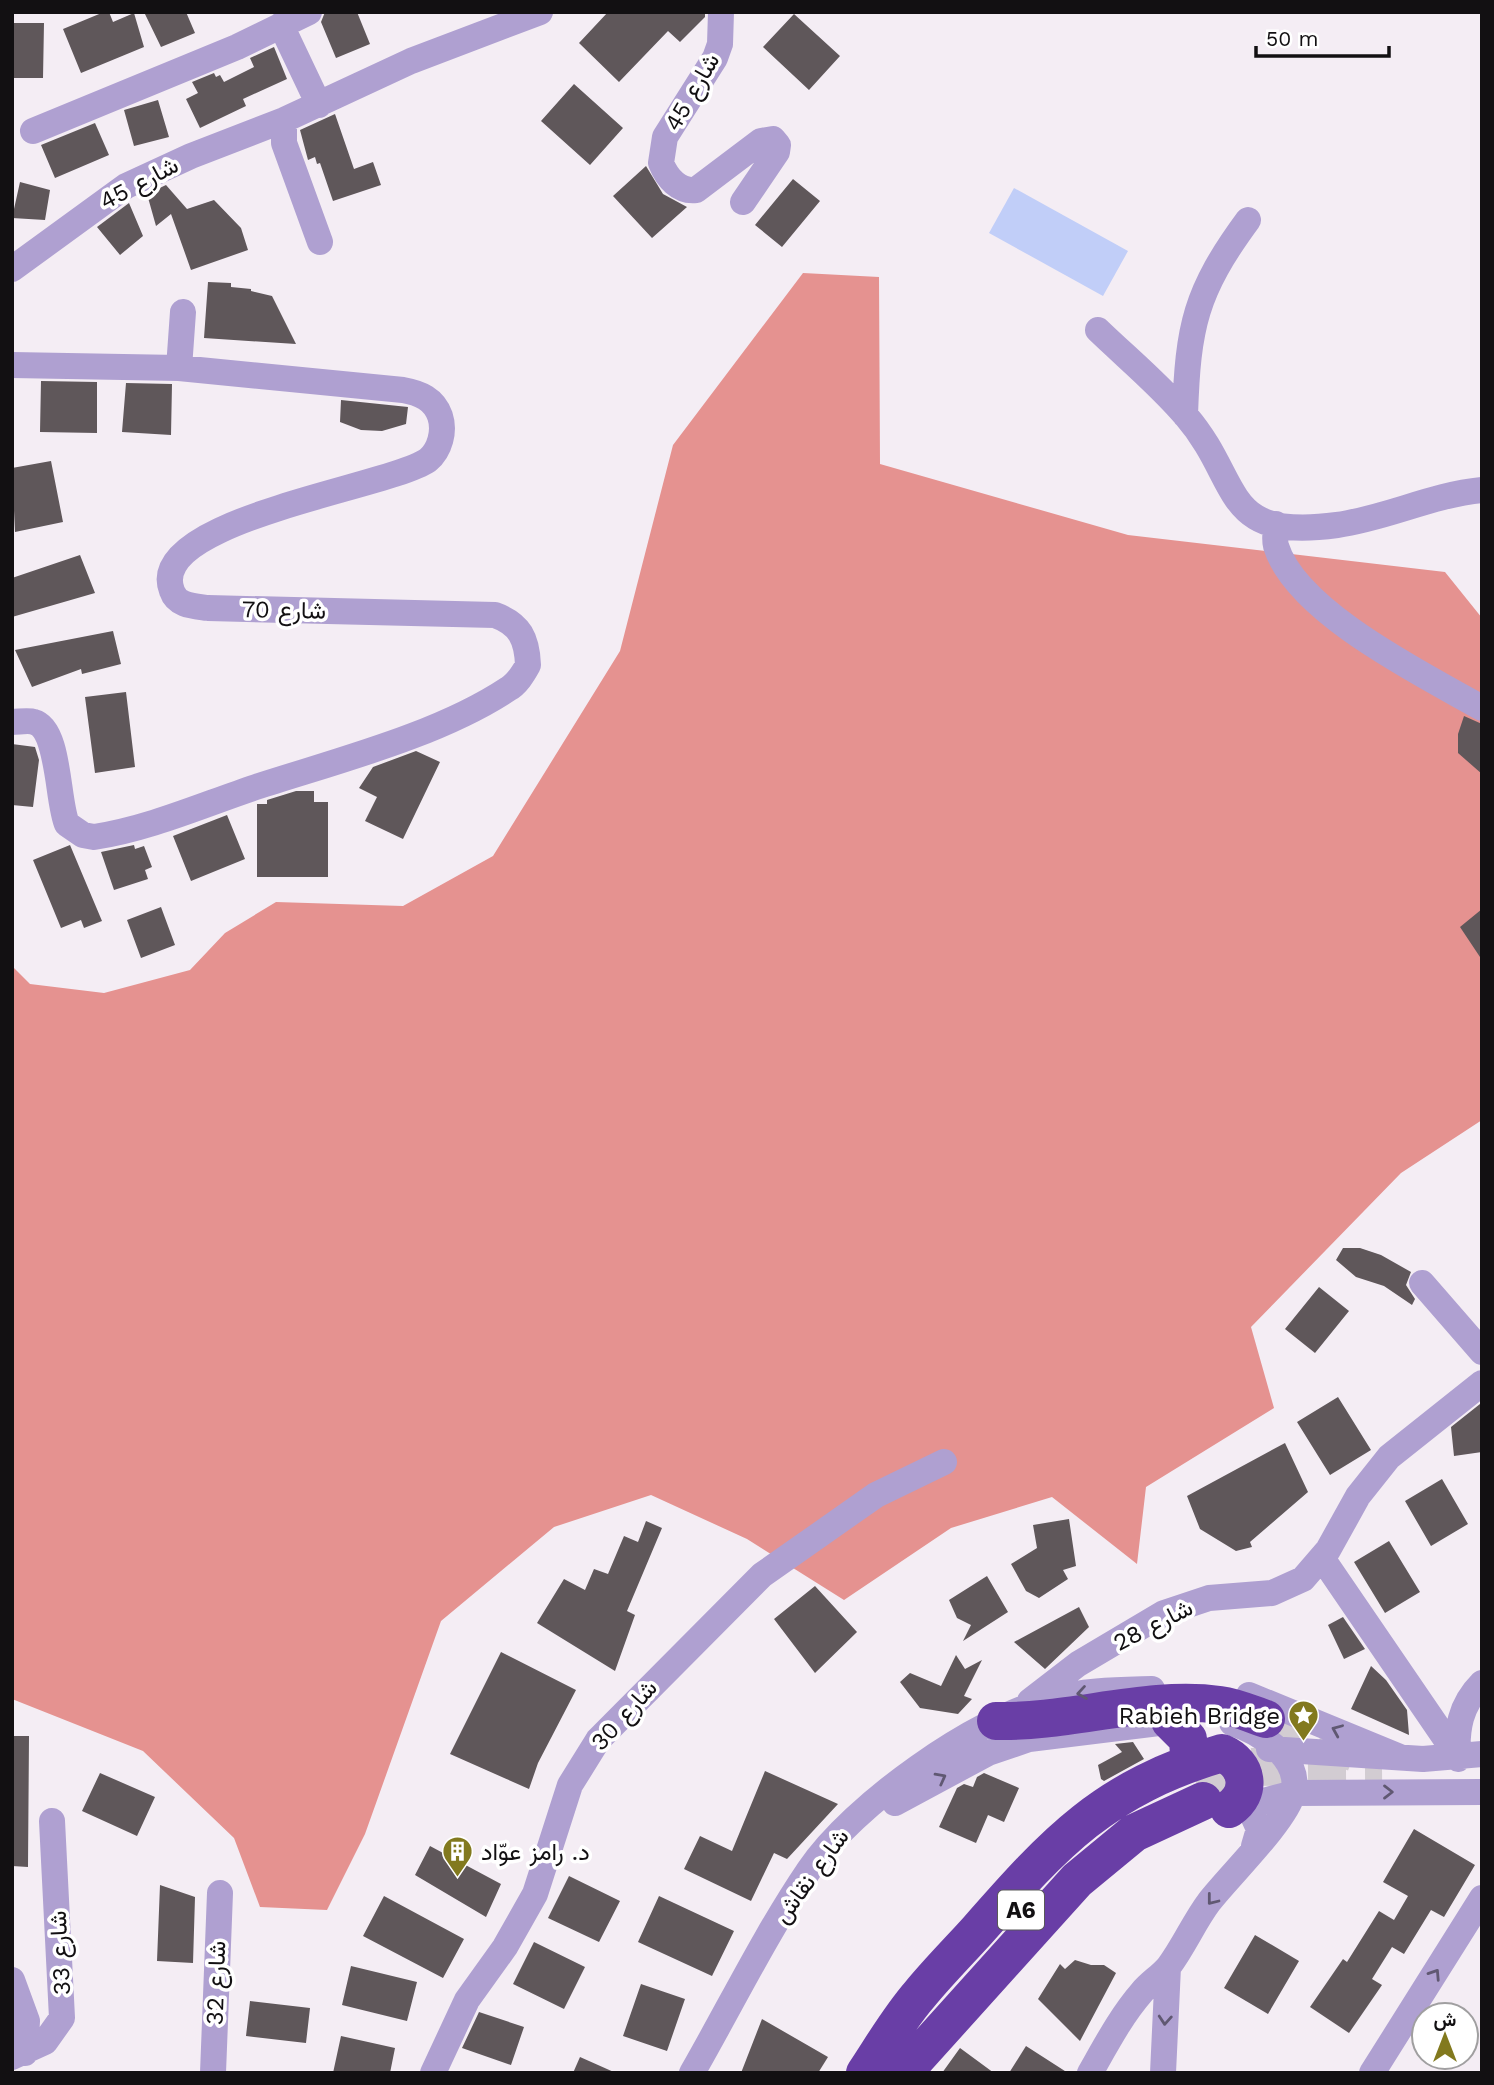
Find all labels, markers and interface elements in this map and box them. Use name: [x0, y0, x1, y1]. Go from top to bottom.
scale bar: [1256, 14, 1389, 58]
text: 50 m: [1266, 26, 1318, 51]
street label: شارع 45: [659, 48, 727, 137]
street label: شارع 45: [95, 151, 184, 217]
street label: شارع 70: [242, 595, 326, 627]
street label: شارع 28: [1109, 1593, 1198, 1659]
street label: شارع 30: [585, 1674, 664, 1757]
one-way arrow: [1077, 1685, 1088, 1700]
place icon: Rabieh Bridge: [1286, 1699, 1320, 1743]
place label: Rabieh Bridge: [1119, 1702, 1280, 1730]
one-way arrow: [1332, 1725, 1344, 1739]
one-way arrow: [934, 1772, 946, 1786]
one-way arrow: [1384, 1784, 1394, 1800]
street label: شارع نقاش: [767, 1823, 856, 1930]
building icon: د. رامز عوّاد: [441, 1835, 475, 1879]
place label: د. رامز عوّاد: [481, 1838, 590, 1867]
road number: A6: [998, 1890, 1044, 1929]
one-way arrow: [1207, 1892, 1220, 1904]
street label: شارع 33: [44, 1910, 78, 1996]
street label: شارع 32: [201, 1940, 233, 2026]
one-way arrow: [1426, 1968, 1439, 1981]
north arrow: [1410, 2001, 1480, 2071]
text: ش: [1434, 2008, 1457, 2031]
one-way arrow: [1158, 2014, 1173, 2025]

